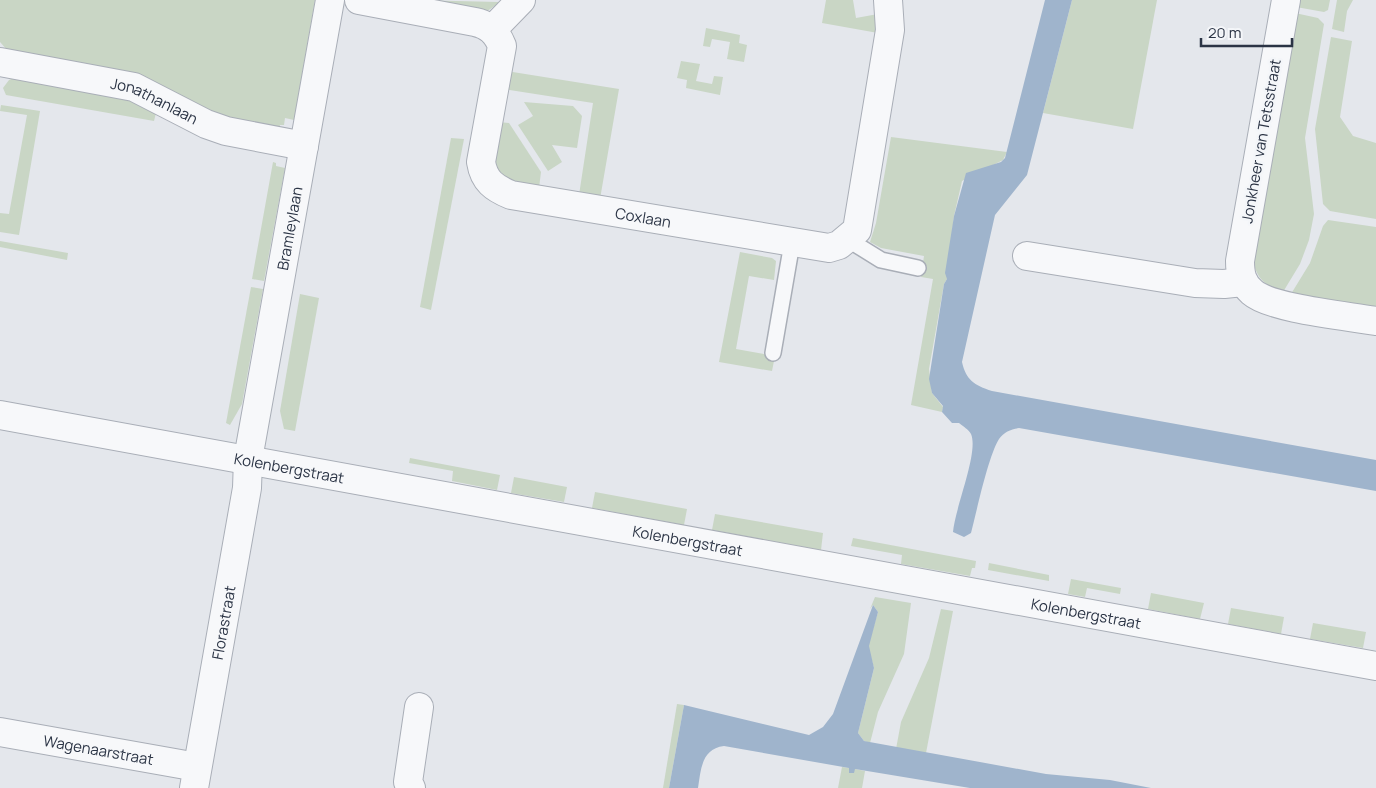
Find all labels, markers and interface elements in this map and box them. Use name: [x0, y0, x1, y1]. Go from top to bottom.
scale bar: [1201, 15, 1292, 47]
text: 20 m: [1208, 22, 1241, 43]
street label: Jonkheer van Tetsstraat: [1236, 57, 1286, 225]
street label: Jonathanlaan: [109, 72, 202, 129]
street label: Bramleylaan: [271, 185, 307, 272]
street label: Coxlaan: [614, 202, 673, 232]
street label: Kolenbergstraat: [232, 447, 346, 488]
street label: Kolenbergstraat: [631, 520, 744, 561]
street label: Florastraat: [206, 584, 240, 661]
street label: Kolenbergstraat: [1029, 593, 1143, 633]
street label: Wagenaarstraat: [42, 729, 155, 770]

